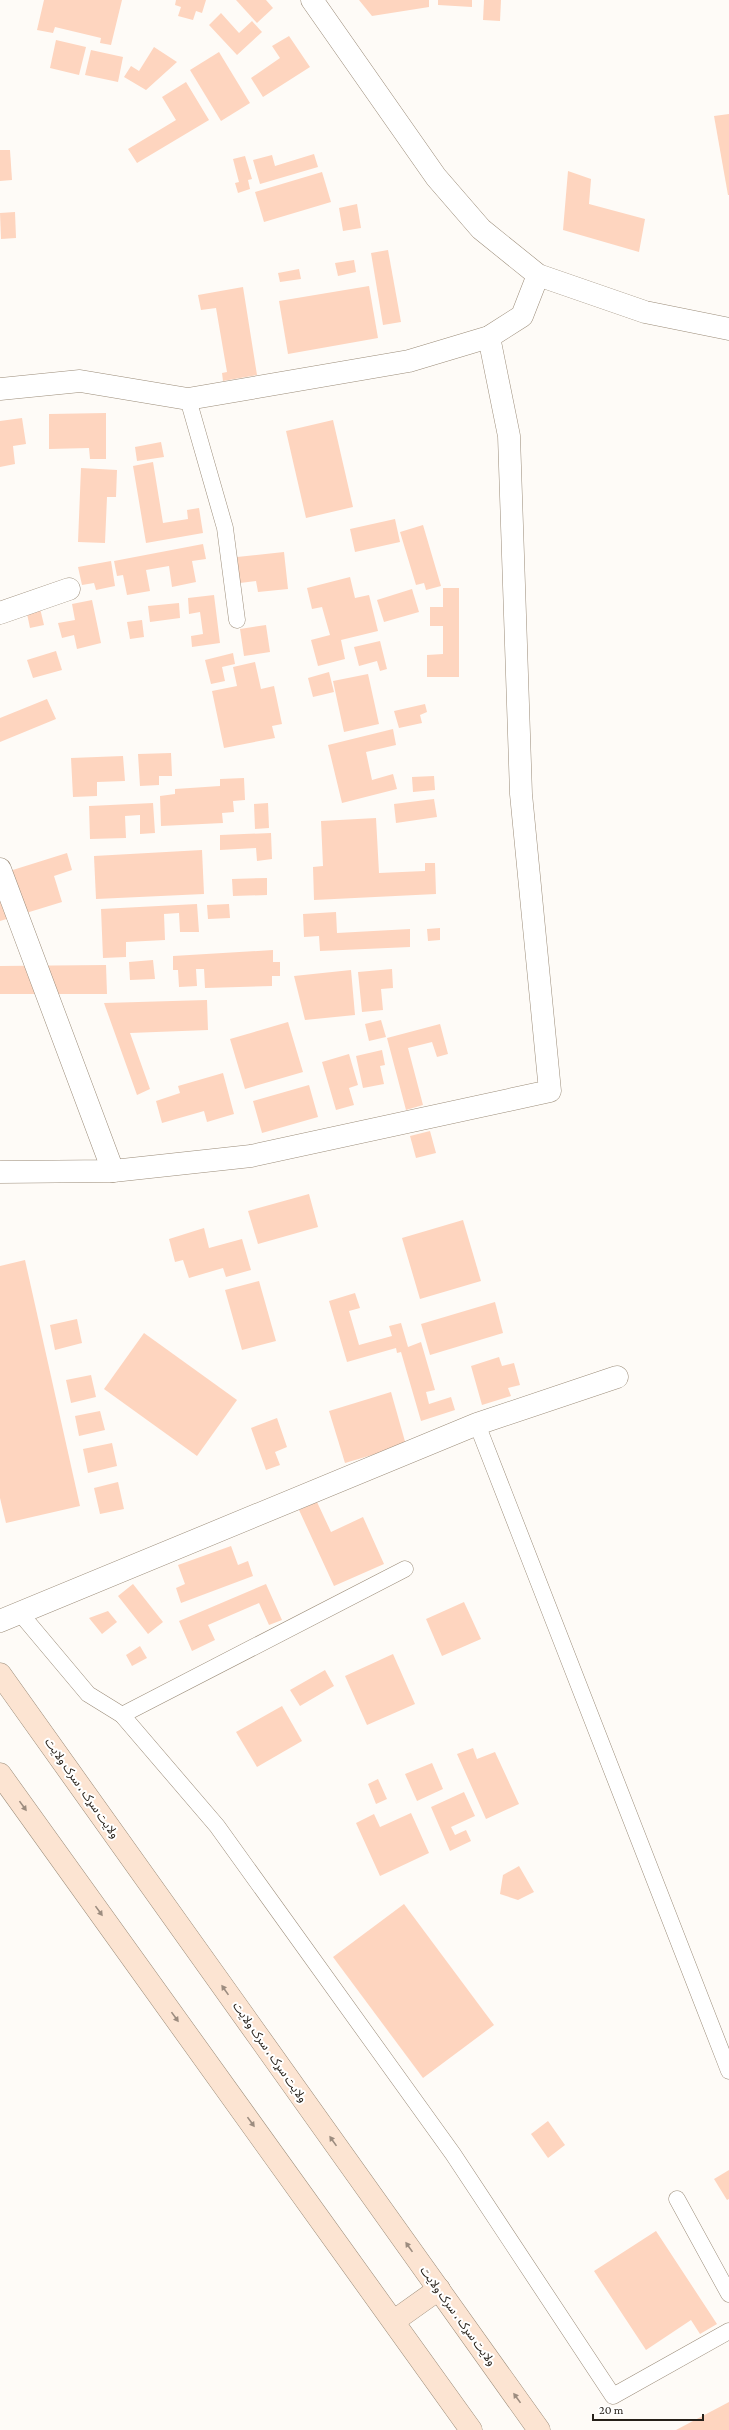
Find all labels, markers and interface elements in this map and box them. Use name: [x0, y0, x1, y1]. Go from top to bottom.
street label: ولایت سړک ، سرک ولایت: [42, 1735, 122, 1841]
one-way arrow: [19, 1800, 27, 1811]
one-way arrow: [95, 1906, 103, 1917]
one-way arrow: [221, 1984, 229, 1995]
street label: ولایت سړک ، سرک ولایت: [230, 1999, 310, 2105]
one-way arrow: [171, 2011, 179, 2022]
one-way arrow: [247, 2117, 255, 2128]
one-way arrow: [329, 2136, 337, 2146]
one-way arrow: [405, 2242, 413, 2252]
street label: ولایت سړک ، سرک ولایت: [417, 2264, 499, 2368]
one-way arrow: [513, 2393, 521, 2404]
scale bar: [593, 2396, 703, 2422]
text: 20 m: [599, 2403, 624, 2417]

